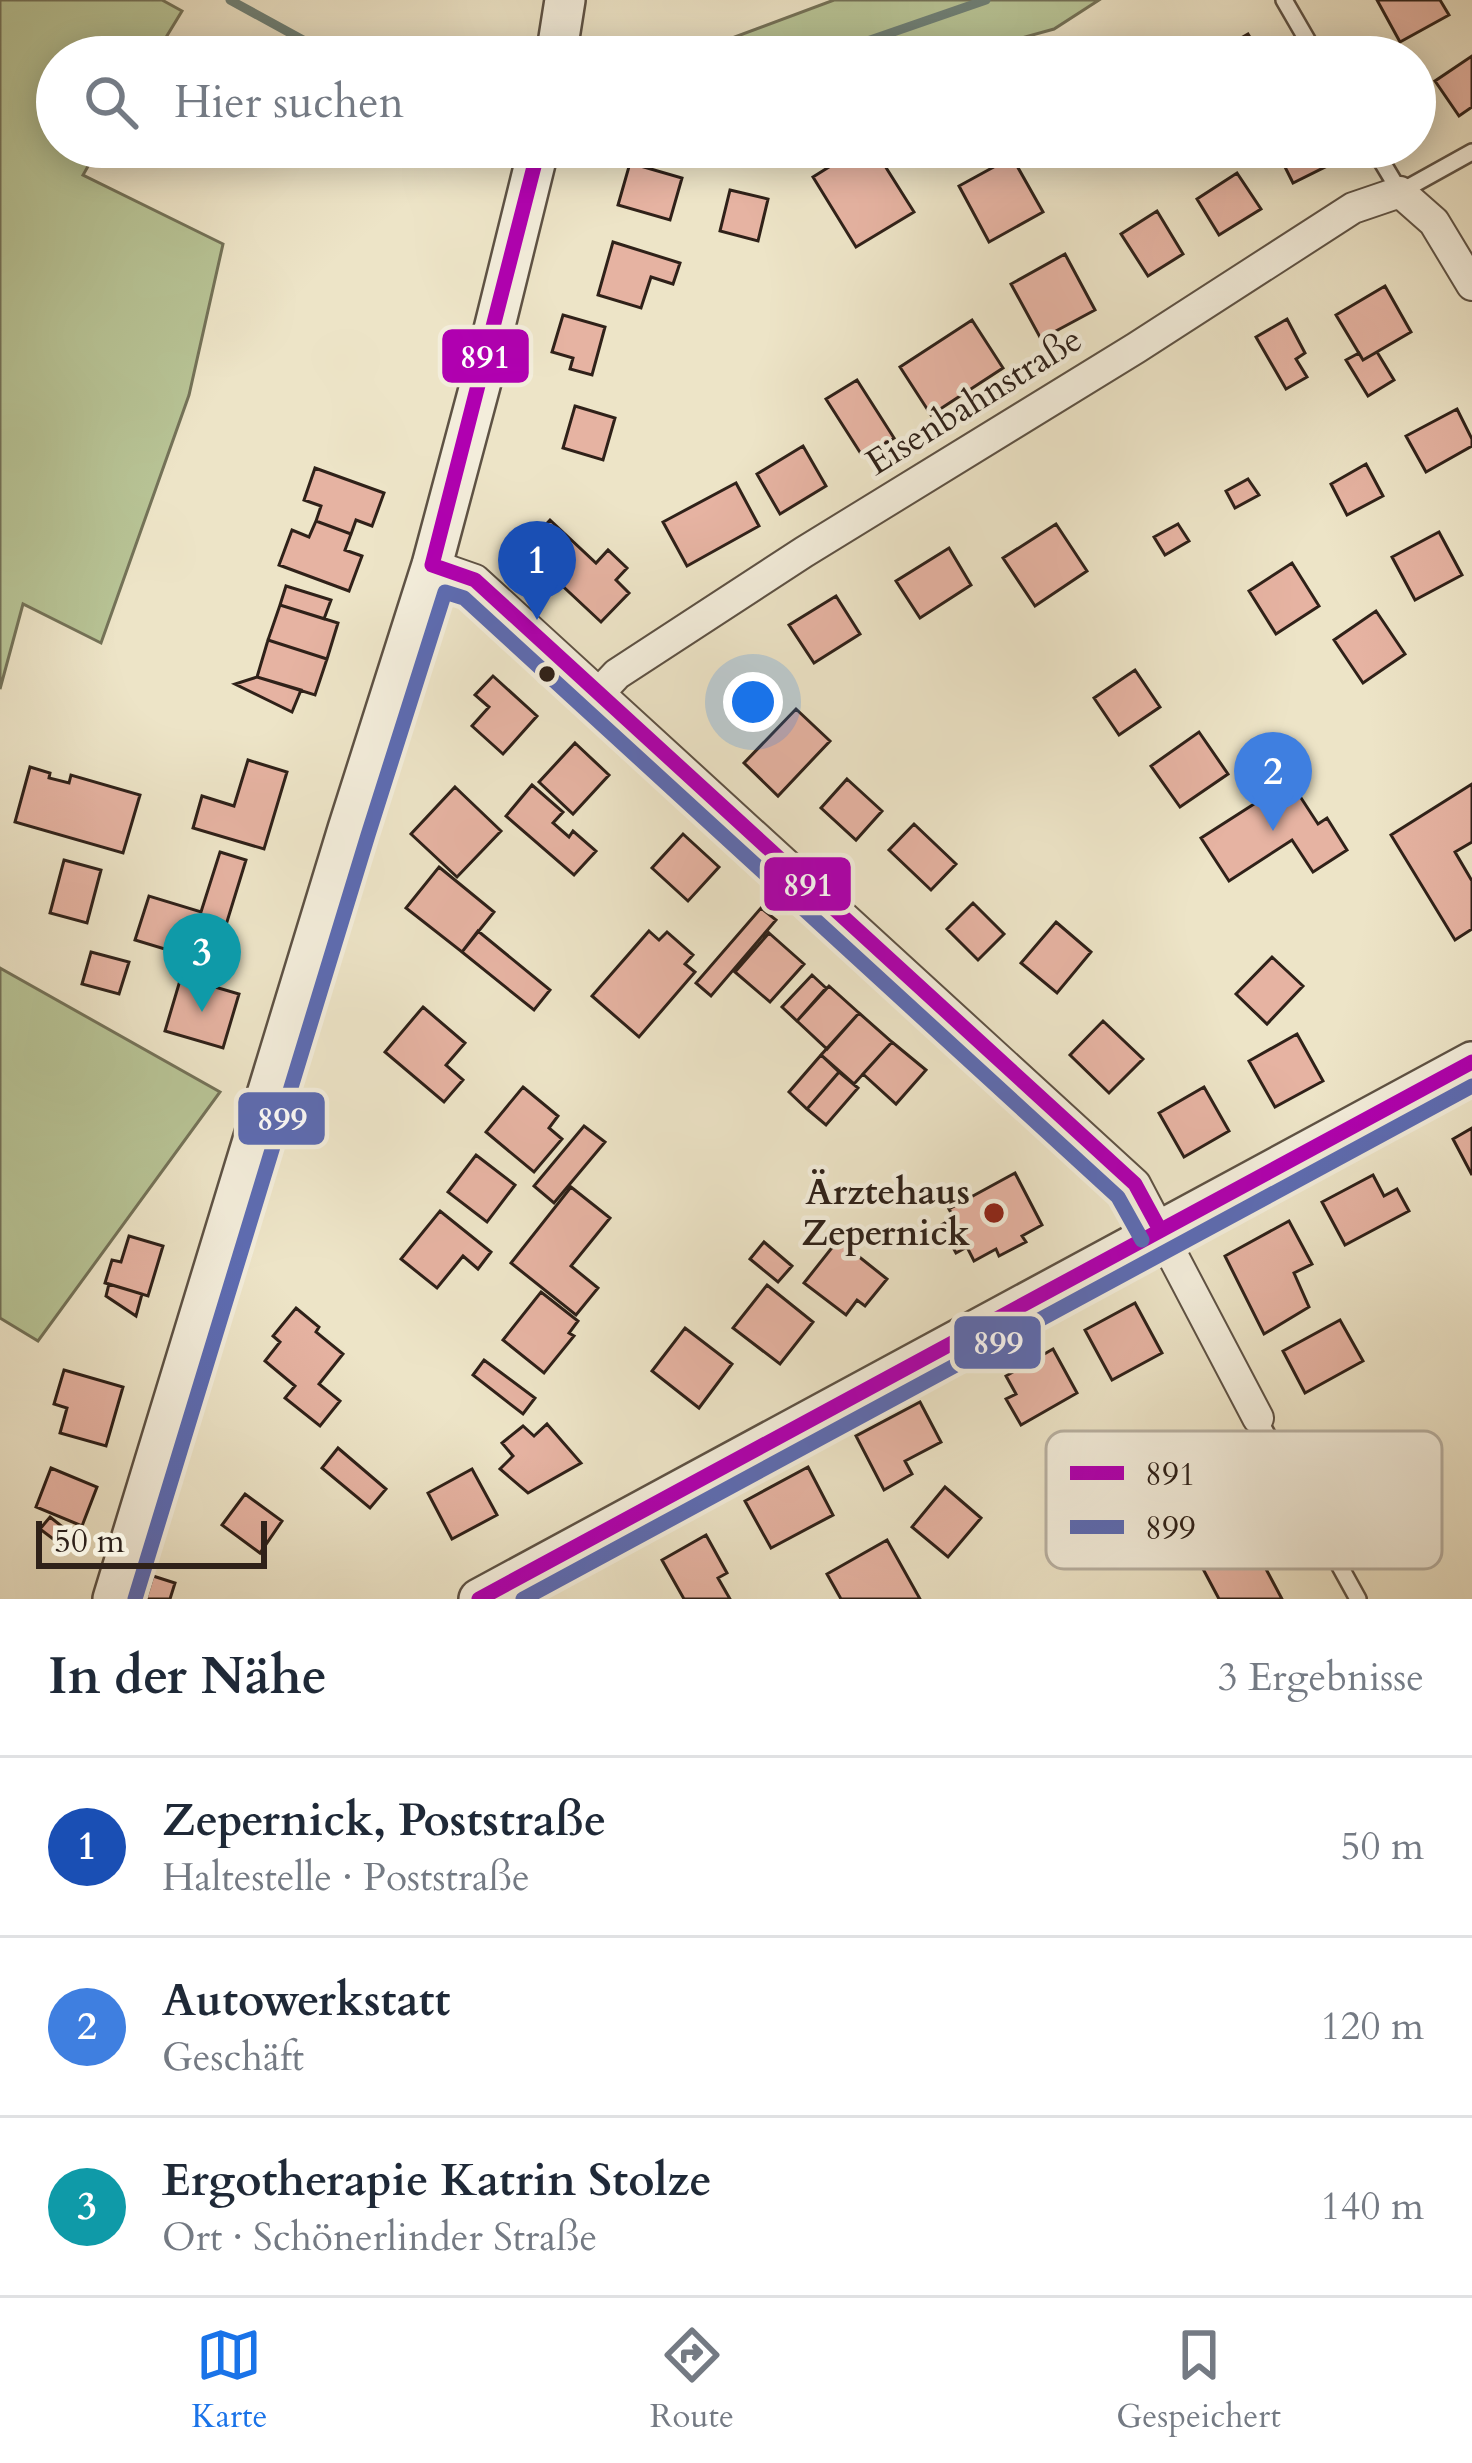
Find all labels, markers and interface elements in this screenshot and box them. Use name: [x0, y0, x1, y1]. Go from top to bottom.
search box: [36, 36, 1436, 168]
icon: search: [78, 69, 144, 135]
text: Hier suchen: [174, 72, 404, 133]
street label: Eisenbahnstraße: [857, 315, 1091, 487]
line badge: 891: [440, 327, 531, 385]
text: 891: [460, 335, 510, 380]
pin: 1: [498, 521, 576, 620]
unlabelled marker: [536, 663, 558, 685]
your location: [723, 672, 783, 732]
pin: 2: [1234, 732, 1312, 831]
line badge: 891: [762, 855, 853, 913]
text: 891: [783, 863, 833, 908]
pin: 3: [163, 913, 241, 1012]
line badge: 899: [236, 1090, 327, 1147]
text: 899: [257, 1097, 307, 1142]
place label: Ärztehaus Zepernick: [801, 1168, 971, 1258]
marker: Ärztehaus Zepernick: [981, 1200, 1007, 1226]
line badge: 899: [952, 1314, 1043, 1371]
text: 899: [973, 1321, 1023, 1366]
legend: [1046, 1431, 1442, 1569]
text: 891: [1145, 1452, 1196, 1497]
text: 899: [1145, 1506, 1196, 1551]
scale bar: [36, 1515, 267, 1568]
text: 50 m: [54, 1519, 125, 1564]
text: In der Nähe: [48, 1642, 327, 1712]
text: 3 Ergebnisse: [1218, 1651, 1424, 1704]
text: Zepernick, Poststraße: [162, 1790, 606, 1851]
text: 1: [77, 1820, 97, 1873]
text: 50 m: [1341, 1820, 1424, 1873]
text: Haltestelle · Poststraße: [162, 1851, 530, 1904]
text: Autowerkstatt: [162, 1970, 450, 2031]
text: 2: [77, 2000, 97, 2053]
text: 120 m: [1321, 2000, 1424, 2053]
text: Geschäft: [162, 2031, 304, 2084]
text: Ergotherapie Katrin Stolze: [162, 2150, 712, 2211]
text: 3: [77, 2180, 97, 2233]
text: 140 m: [1321, 2180, 1424, 2233]
text: Ort · Schönerlinder Straße: [162, 2211, 597, 2264]
tab: Karte: [191, 2322, 267, 2439]
tab: Route: [650, 2322, 734, 2439]
tab: Gespeichert: [1116, 2322, 1281, 2439]

